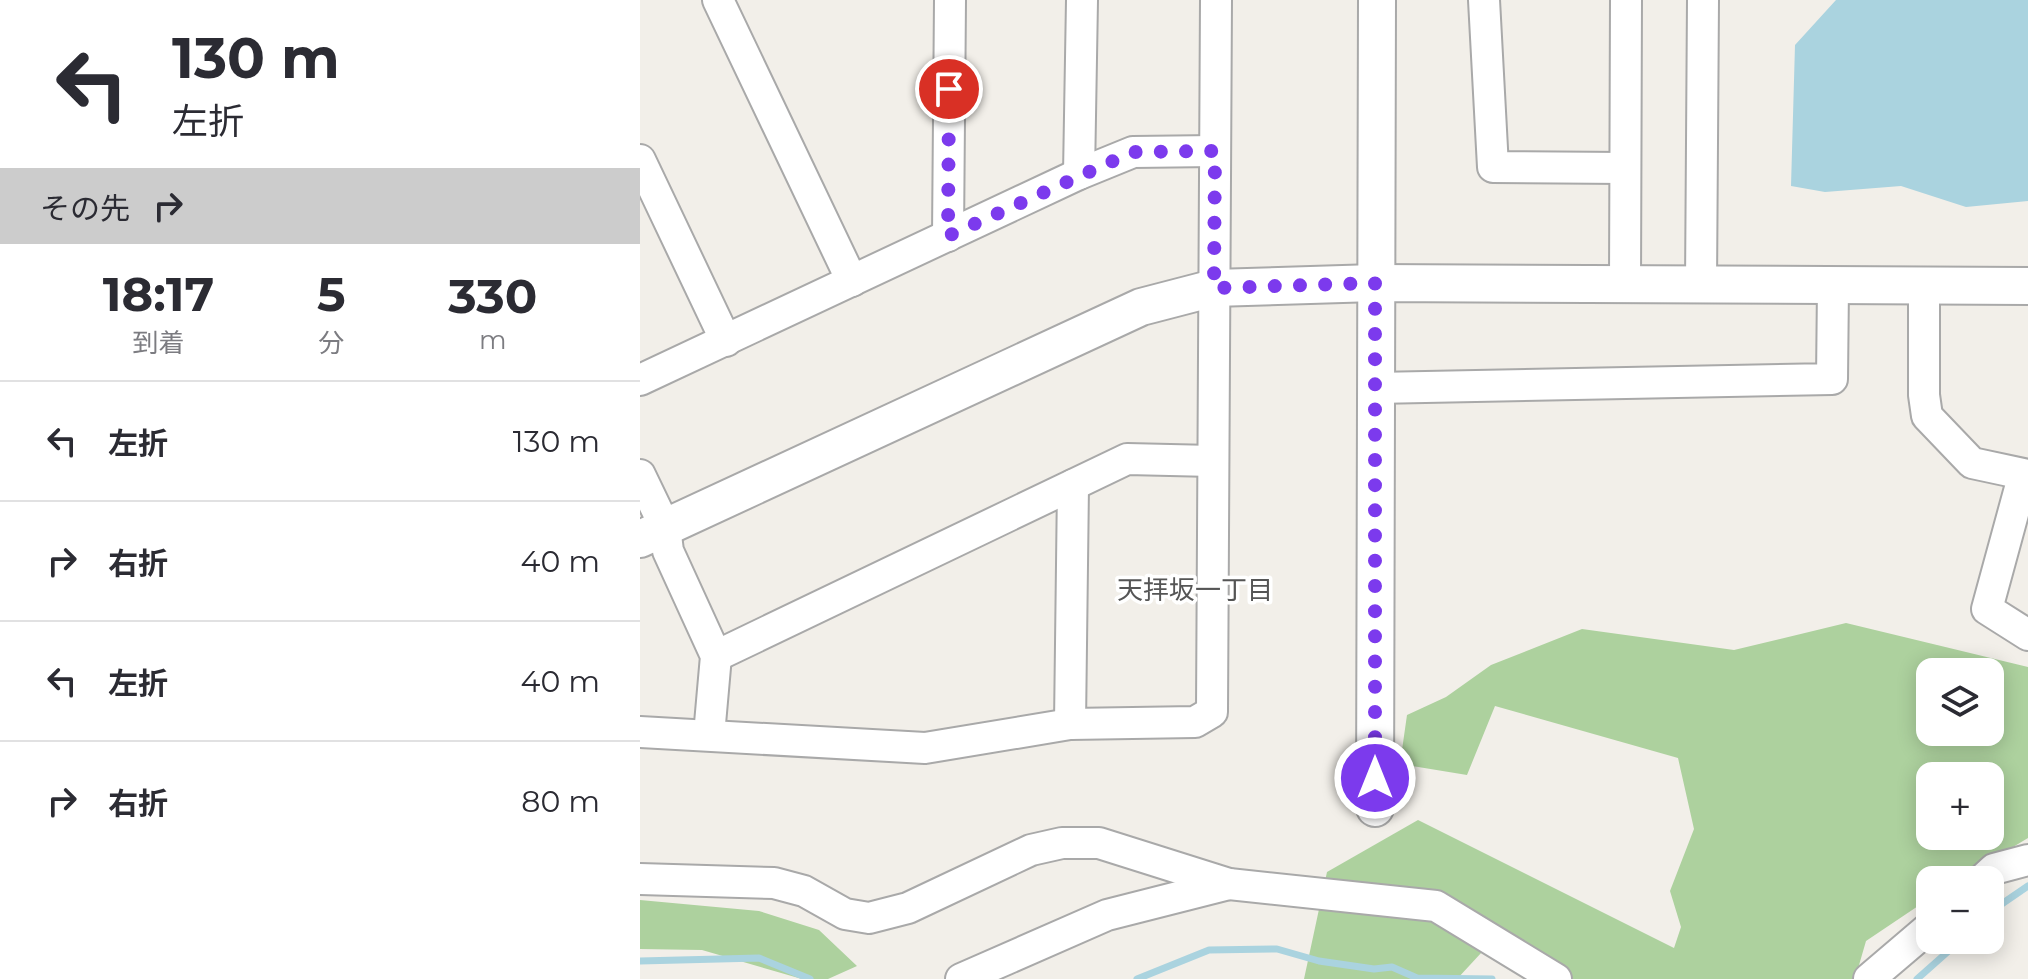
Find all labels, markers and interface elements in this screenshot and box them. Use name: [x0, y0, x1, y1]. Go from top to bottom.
text: 130 m: [172, 24, 340, 92]
icon: left: [40, 32, 144, 136]
pin: [915, 55, 983, 123]
icon: arrive: [927, 67, 971, 111]
text: 左折: [172, 99, 244, 143]
icon: right: [146, 184, 190, 228]
text: その先: [40, 190, 130, 227]
text: 18:17: [103, 265, 214, 323]
text: 5: [317, 265, 346, 323]
text: 330: [448, 267, 537, 325]
text: m: [479, 324, 507, 356]
text: 到着: [132, 327, 184, 359]
text: 分: [318, 327, 344, 359]
icon: left: [40, 419, 84, 463]
text: 130 m: [513, 423, 600, 460]
text: 左折: [108, 425, 168, 462]
icon: right: [40, 539, 84, 583]
text: 40 m: [521, 543, 600, 580]
text: 右折: [108, 545, 168, 582]
district label: 天拝坂一丁目: [1117, 574, 1273, 606]
map controls: [1916, 658, 2004, 954]
button: layers: [1916, 658, 2004, 746]
icon: left: [40, 659, 84, 703]
text: 40 m: [521, 663, 600, 700]
text: 左折: [108, 665, 168, 702]
position arrow: [1333, 736, 1417, 820]
button: +: [1916, 762, 2004, 850]
icon: right: [40, 779, 84, 823]
text: 80 m: [521, 783, 600, 820]
text: 右折: [108, 785, 168, 822]
button: −: [1916, 866, 2004, 954]

